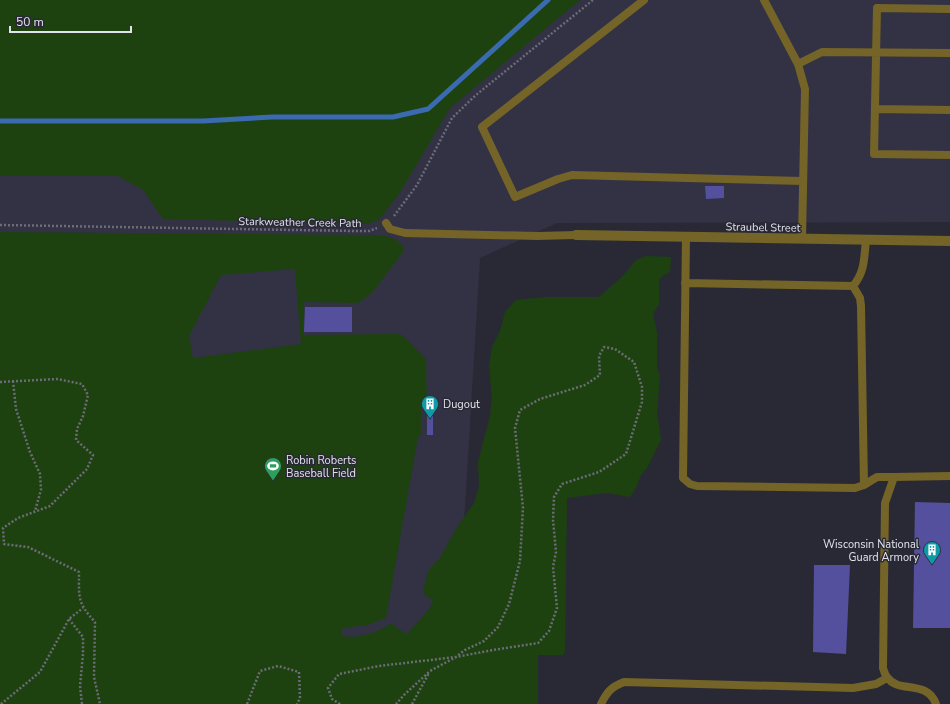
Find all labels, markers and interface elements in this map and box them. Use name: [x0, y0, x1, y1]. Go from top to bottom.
scale bar: [10, 8, 131, 34]
text: 50 m: [16, 14, 44, 30]
street label: Starkweather Creek Path: [238, 214, 362, 231]
street label: Straubel Street: [725, 219, 801, 236]
building icon: Dugout: [420, 394, 440, 419]
place label: Dugout: [443, 397, 480, 412]
place label: Robin Roberts Baseball Field: [286, 453, 356, 481]
sports icon: Robin Roberts Baseball Field: [263, 456, 283, 481]
place label: Wisconsin National Guard Armory: [823, 537, 920, 565]
building icon: Wisconsin National Guard Armory: [922, 540, 942, 565]

